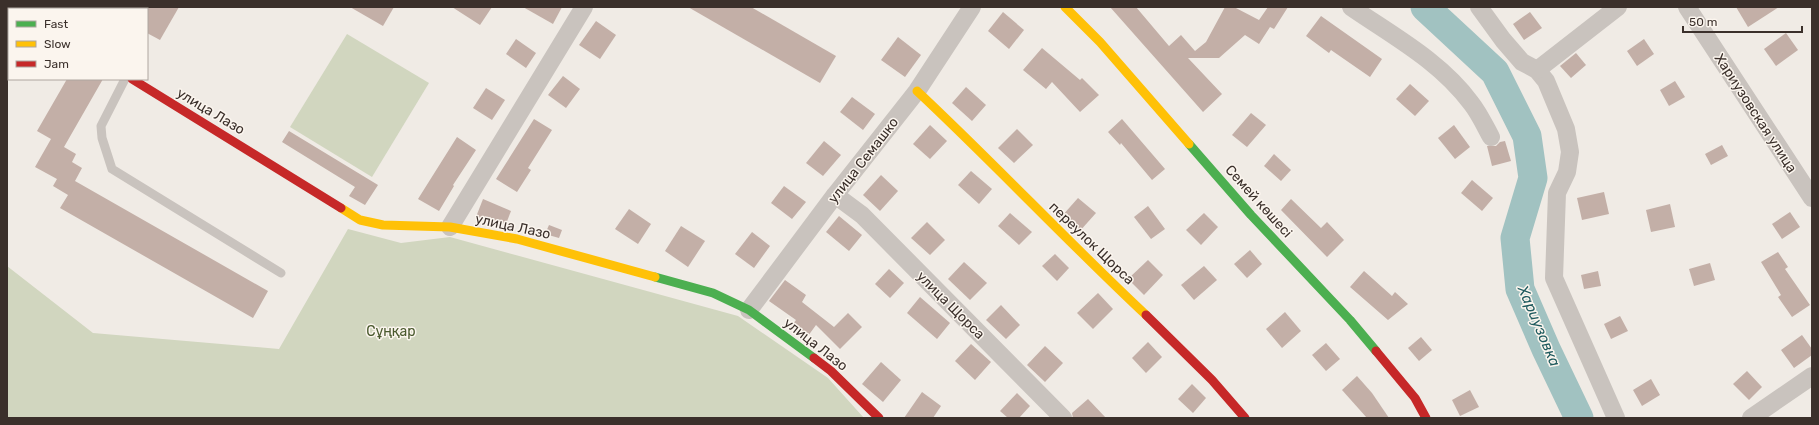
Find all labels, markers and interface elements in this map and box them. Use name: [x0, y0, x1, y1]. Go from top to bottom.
legend: [8, 8, 148, 80]
scale bar: [1683, 8, 1802, 34]
text: 50 m: [1689, 15, 1717, 29]
text: Fast: [44, 17, 68, 31]
text: Slow: [44, 37, 71, 51]
street label: Хариузовская улица: [1711, 51, 1800, 176]
text: Jam: [44, 57, 69, 71]
street label: улица Лазо: [174, 84, 248, 138]
street label: улица Семашко: [825, 114, 902, 207]
street label: Семей көшесі: [1222, 161, 1296, 241]
street label: переулок Щорса: [1046, 198, 1138, 288]
street label: улица Лазо: [474, 210, 552, 243]
street label: улица Щорса: [913, 268, 988, 343]
water label: Хариузовка: [1513, 282, 1564, 369]
street label: улица Лазо: [780, 314, 851, 375]
park label: Сұңқар: [366, 323, 416, 340]

